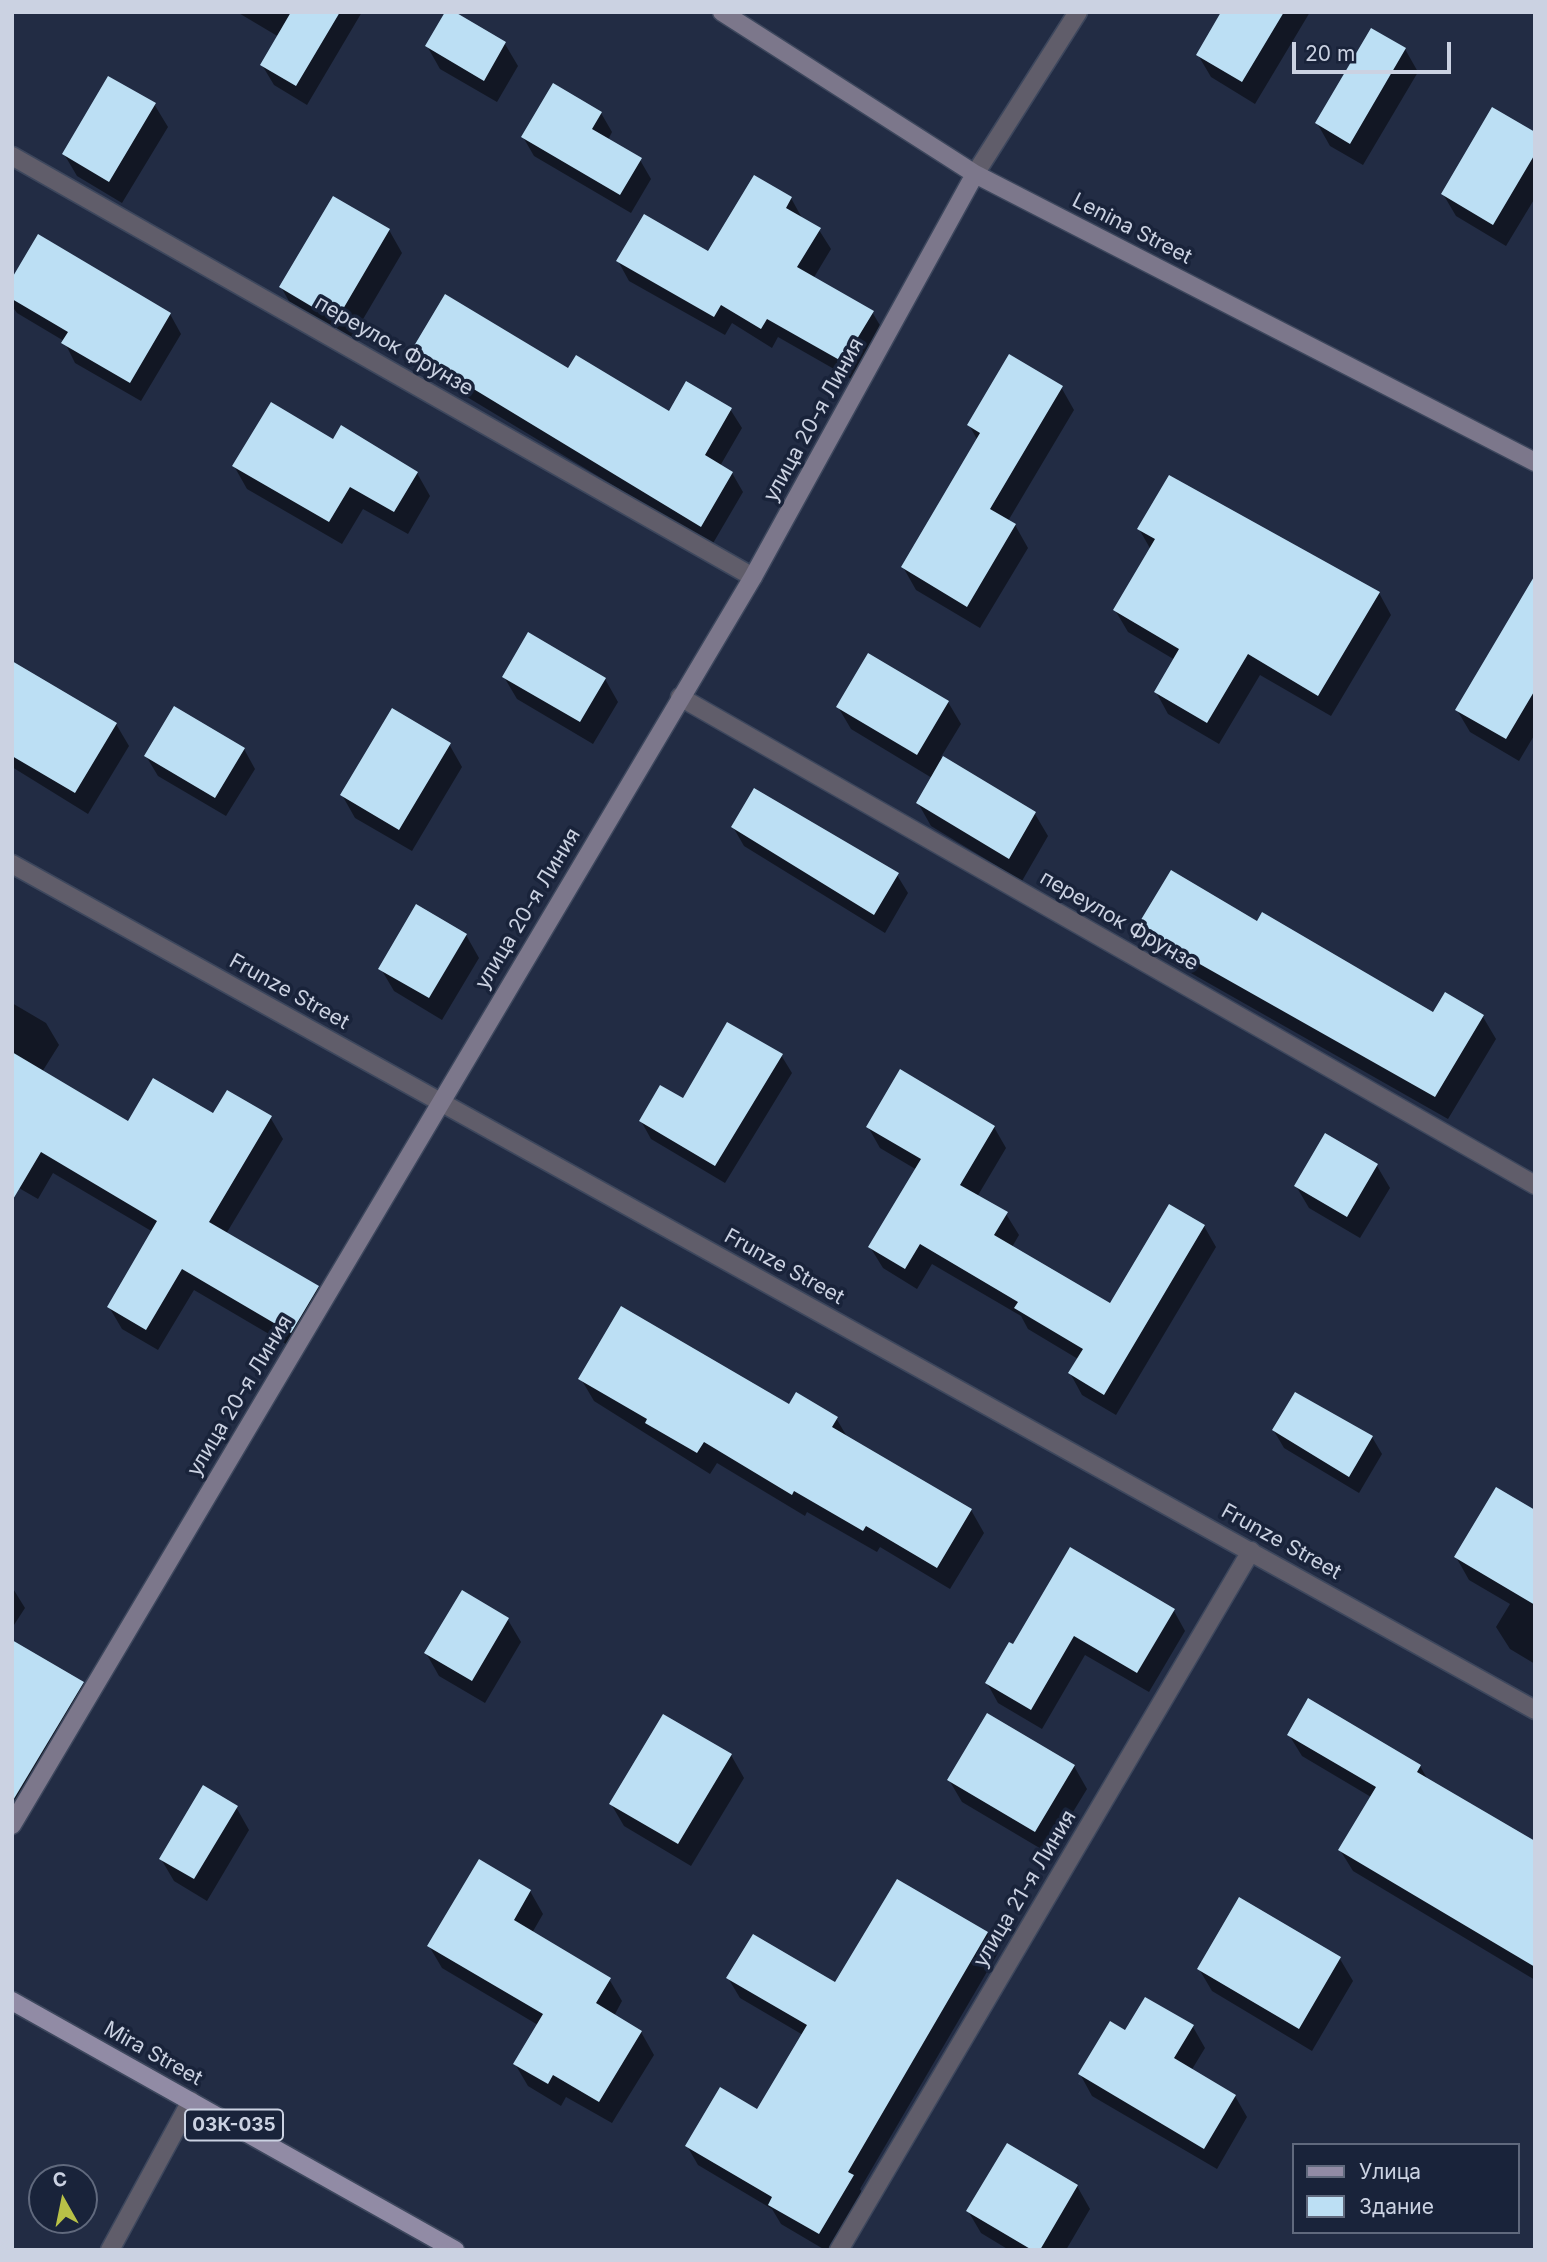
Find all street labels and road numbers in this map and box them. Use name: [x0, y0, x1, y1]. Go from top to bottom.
street label: Lenina Street: [1068, 188, 1196, 270]
street label: переулок Фрунзе: [310, 290, 478, 402]
street label: улица 20-я Линия: [759, 334, 869, 506]
street label: улица 20-я Линия: [470, 824, 586, 994]
street label: переулок Фрунзе: [1035, 865, 1203, 977]
street label: Frunze Street: [225, 949, 353, 1035]
street label: Frunze Street: [720, 1224, 848, 1310]
street label: улица 20-я Линия: [182, 1311, 298, 1481]
street label: Frunze Street: [1217, 1499, 1345, 1585]
street label: улица 21-я Линия: [968, 1806, 1082, 1972]
street label: Mira Street: [99, 2017, 207, 2091]
road number: 03К-035: [185, 2110, 283, 2140]

